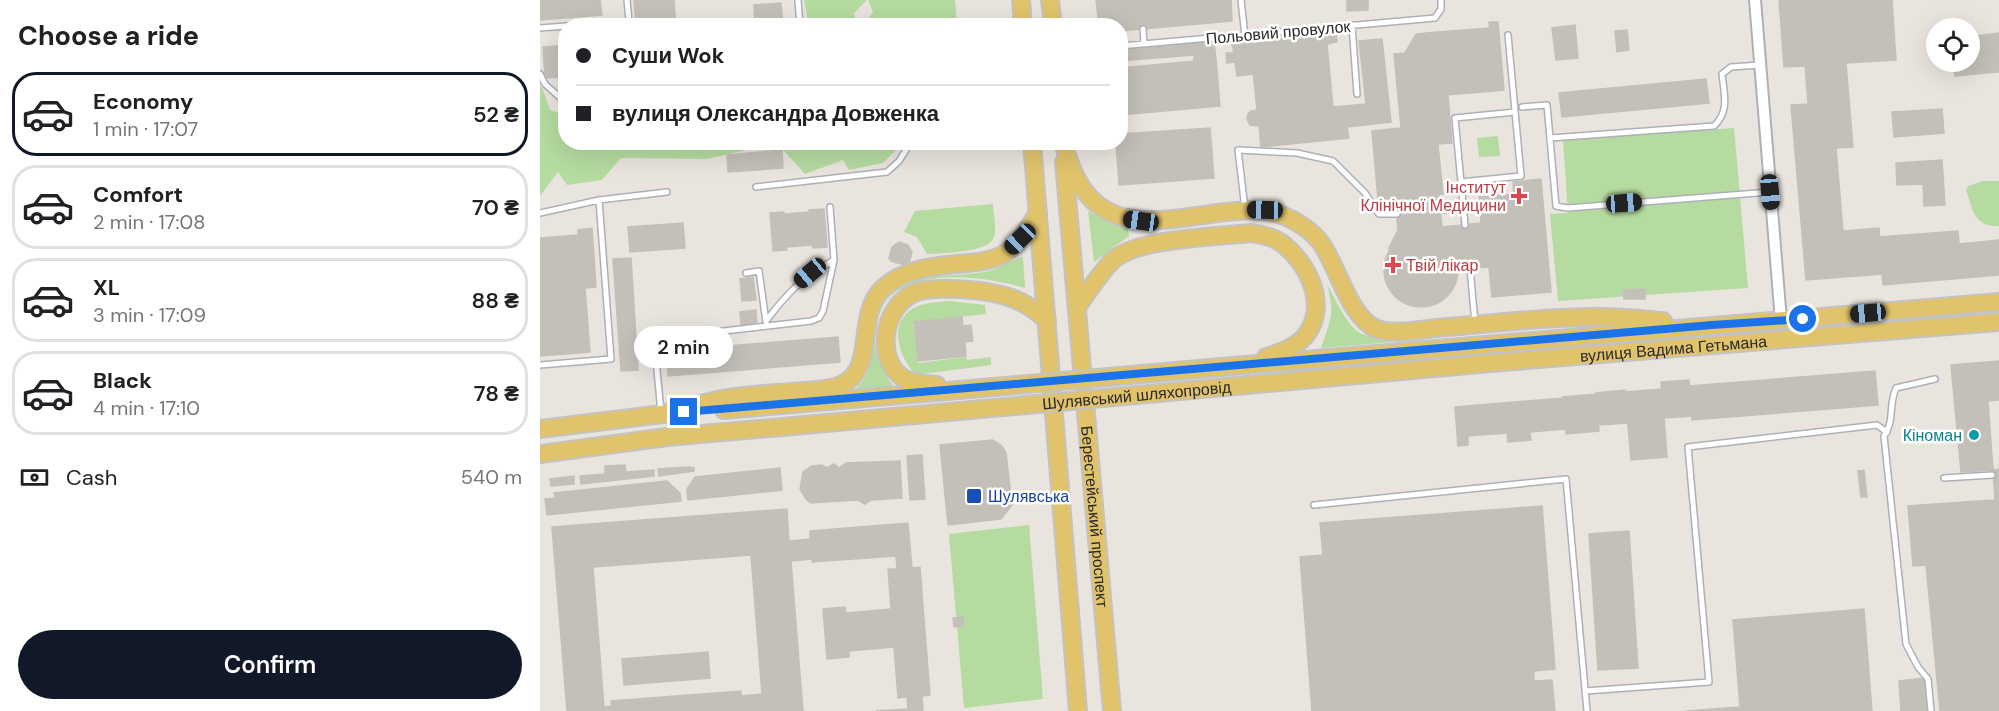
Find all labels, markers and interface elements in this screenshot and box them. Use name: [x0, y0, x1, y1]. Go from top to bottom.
street label: Польовий провулок: [1205, 16, 1352, 49]
text: Choose a ride: [18, 18, 199, 53]
map controls: [1926, 18, 1980, 72]
button: locate: [1926, 18, 1980, 72]
text: Суши Wok: [612, 41, 725, 70]
icon: car: [21, 87, 75, 141]
text: Economy: [93, 87, 193, 116]
text: вулиця Олександра Довженка: [612, 99, 939, 128]
text: 52 ₴: [473, 100, 519, 129]
text: 1 min · 17:07: [93, 116, 198, 142]
car: [1759, 173, 1781, 211]
place label: Інститут Клінічної Медицини: [1360, 177, 1507, 216]
icon: car: [21, 180, 75, 234]
text: Comfort: [93, 180, 183, 209]
marker: Інститут Клінічної Медицини: [1510, 187, 1528, 205]
text: 70 ₴: [472, 193, 519, 222]
car: [1605, 193, 1643, 213]
car: [1247, 201, 1283, 219]
text: 2 min · 17:08: [93, 209, 205, 235]
car: [1122, 210, 1160, 232]
car: [1001, 220, 1039, 258]
car: [790, 255, 830, 291]
place label: Твій лікар: [1406, 255, 1478, 276]
marker: Твій лікар: [1384, 256, 1402, 274]
icon: car: [21, 273, 75, 327]
text: XL: [93, 273, 120, 302]
text: 88 ₴: [471, 286, 519, 315]
text: 3 min · 17:09: [93, 302, 206, 328]
car: [1849, 302, 1887, 324]
route start: [1789, 305, 1816, 332]
callout: 2 min: [634, 325, 734, 367]
street label: вулиця Вадима Гетьмана: [1579, 331, 1768, 367]
text: 2 min: [657, 334, 710, 360]
icon: car: [21, 366, 75, 420]
text: Black: [93, 366, 152, 395]
street label: Шулявський шляхопровід: [1041, 376, 1233, 414]
text: 78 ₴: [474, 379, 519, 408]
text: 4 min · 17:10: [93, 395, 200, 421]
route end: [670, 398, 697, 425]
street label: Берестейський проспект: [1076, 425, 1113, 609]
place label: Кіноман: [1903, 425, 1962, 446]
marker: Кіноман: [1967, 428, 1981, 442]
icon: cash: [18, 461, 51, 494]
text: Cash: [66, 463, 117, 492]
text: 540 m: [461, 464, 522, 490]
place label: Шулявська: [988, 486, 1069, 507]
marker: Шулявська: [965, 487, 983, 505]
button: Confirm: [18, 630, 522, 699]

